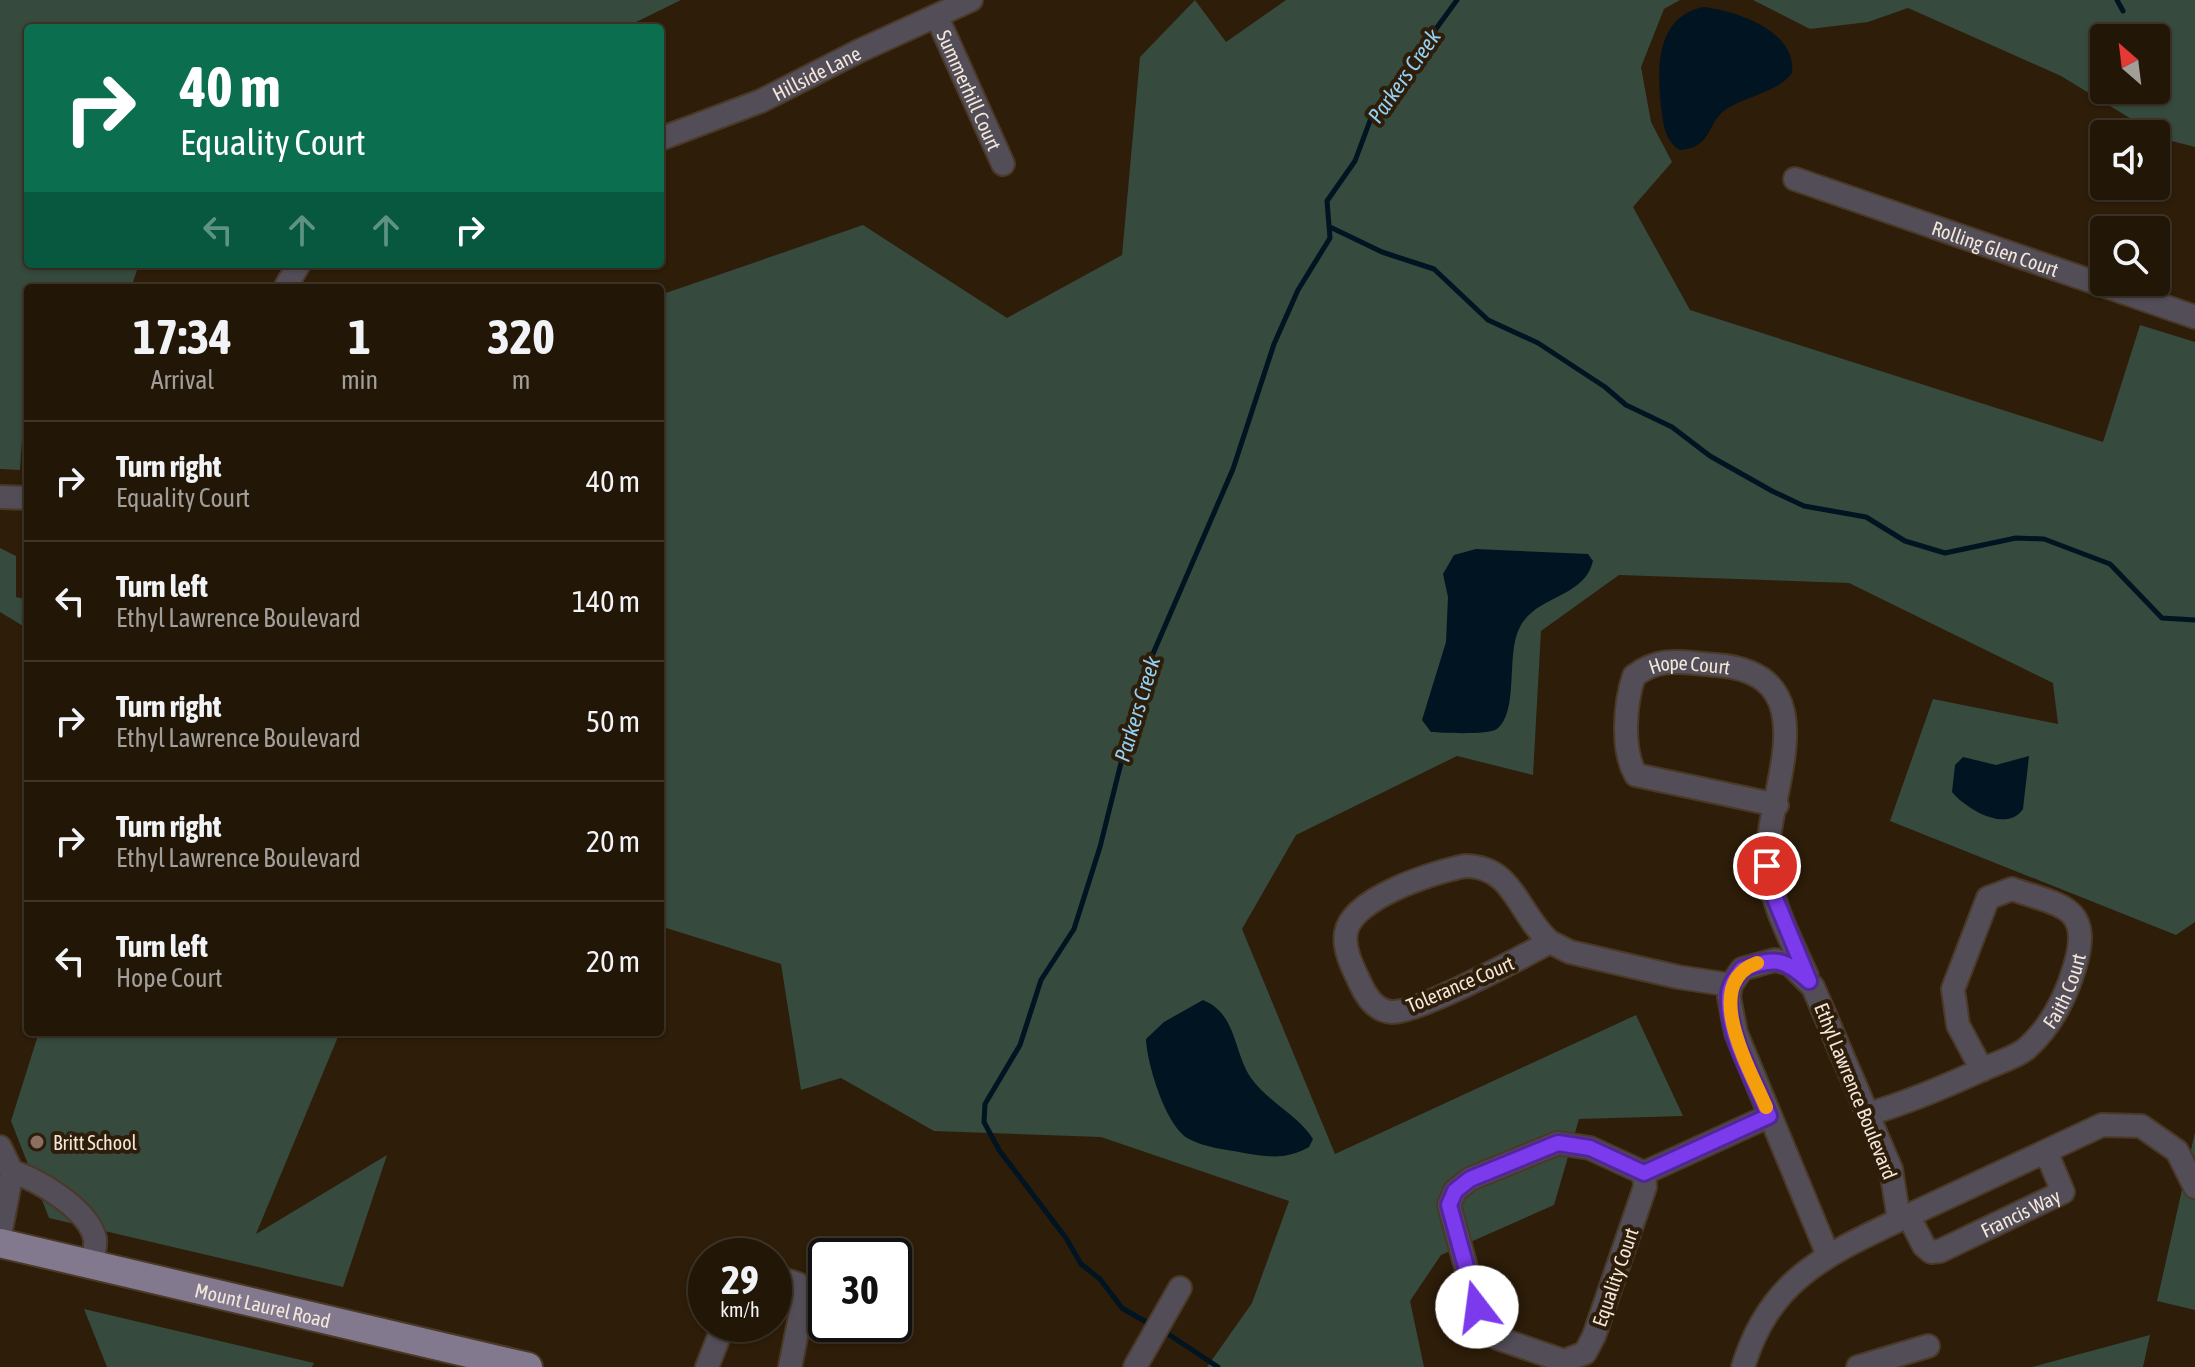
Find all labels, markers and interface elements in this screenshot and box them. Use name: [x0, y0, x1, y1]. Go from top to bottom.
water label: Parkers Creek: [1362, 24, 1446, 128]
north arrow: [2090, 24, 2170, 104]
map controls: [2090, 24, 2170, 296]
street label: Summerhill Court: [933, 26, 1007, 154]
street label: Hillside Lane: [768, 41, 864, 105]
text: 40 m: [180, 55, 281, 119]
icon: right: [48, 56, 152, 160]
button: sound: [2090, 120, 2170, 200]
text: Equality Court: [180, 121, 366, 163]
icon: left: [196, 208, 240, 252]
icon: ahead: [280, 208, 324, 252]
icon: ahead: [364, 208, 408, 252]
icon: right: [448, 208, 492, 252]
street label: Rolling Glen Court: [1929, 216, 2062, 281]
button: search: [2090, 216, 2170, 296]
text: 17:34: [133, 309, 232, 364]
text: 1: [348, 309, 371, 364]
text: 320: [487, 309, 555, 364]
text: Arrival: [151, 365, 214, 395]
text: min: [341, 365, 378, 395]
text: m: [512, 365, 530, 395]
text: Turn right: [116, 449, 222, 483]
icon: right: [48, 459, 92, 503]
text: 40 m: [586, 464, 640, 498]
text: Equality Court: [116, 483, 250, 513]
text: Turn left: [116, 569, 208, 603]
icon: left: [48, 579, 92, 623]
text: 140 m: [572, 584, 640, 618]
text: Ethyl Lawrence Boulevard: [116, 603, 361, 633]
street label: Hope Court: [1645, 650, 1732, 678]
water label: Parkers Creek: [1109, 653, 1165, 765]
text: Turn right: [116, 689, 222, 723]
icon: right: [48, 699, 92, 743]
text: 50 m: [586, 704, 640, 738]
text: Ethyl Lawrence Boulevard: [116, 723, 361, 753]
text: Turn right: [116, 809, 222, 843]
icon: right: [48, 819, 92, 863]
text: 20 m: [586, 824, 640, 858]
pin: [1733, 832, 1801, 900]
text: Ethyl Lawrence Boulevard: [116, 843, 361, 873]
icon: arrive: [1745, 844, 1789, 888]
text: Turn left: [116, 929, 208, 963]
icon: left: [48, 939, 92, 983]
text: 20 m: [586, 944, 640, 978]
street label: Tolerance Court: [1403, 951, 1517, 1017]
street label: Faith Court: [2037, 951, 2089, 1032]
text: Hope Court: [116, 963, 222, 993]
street label: Ethyl Lawrence Boulevard: [1810, 999, 1902, 1183]
place label: Britt School: [53, 1131, 138, 1154]
marker: Britt School: [28, 1133, 46, 1151]
street label: Francis Way: [1977, 1184, 2064, 1241]
street label: Equality Court: [1587, 1224, 1643, 1329]
speed limit sign: 30: [808, 1238, 912, 1342]
text: 29: [721, 1257, 759, 1302]
position arrow: [1435, 1265, 1519, 1349]
street label: Mount Laurel Road: [193, 1278, 333, 1332]
text: km/h: [720, 1298, 760, 1321]

